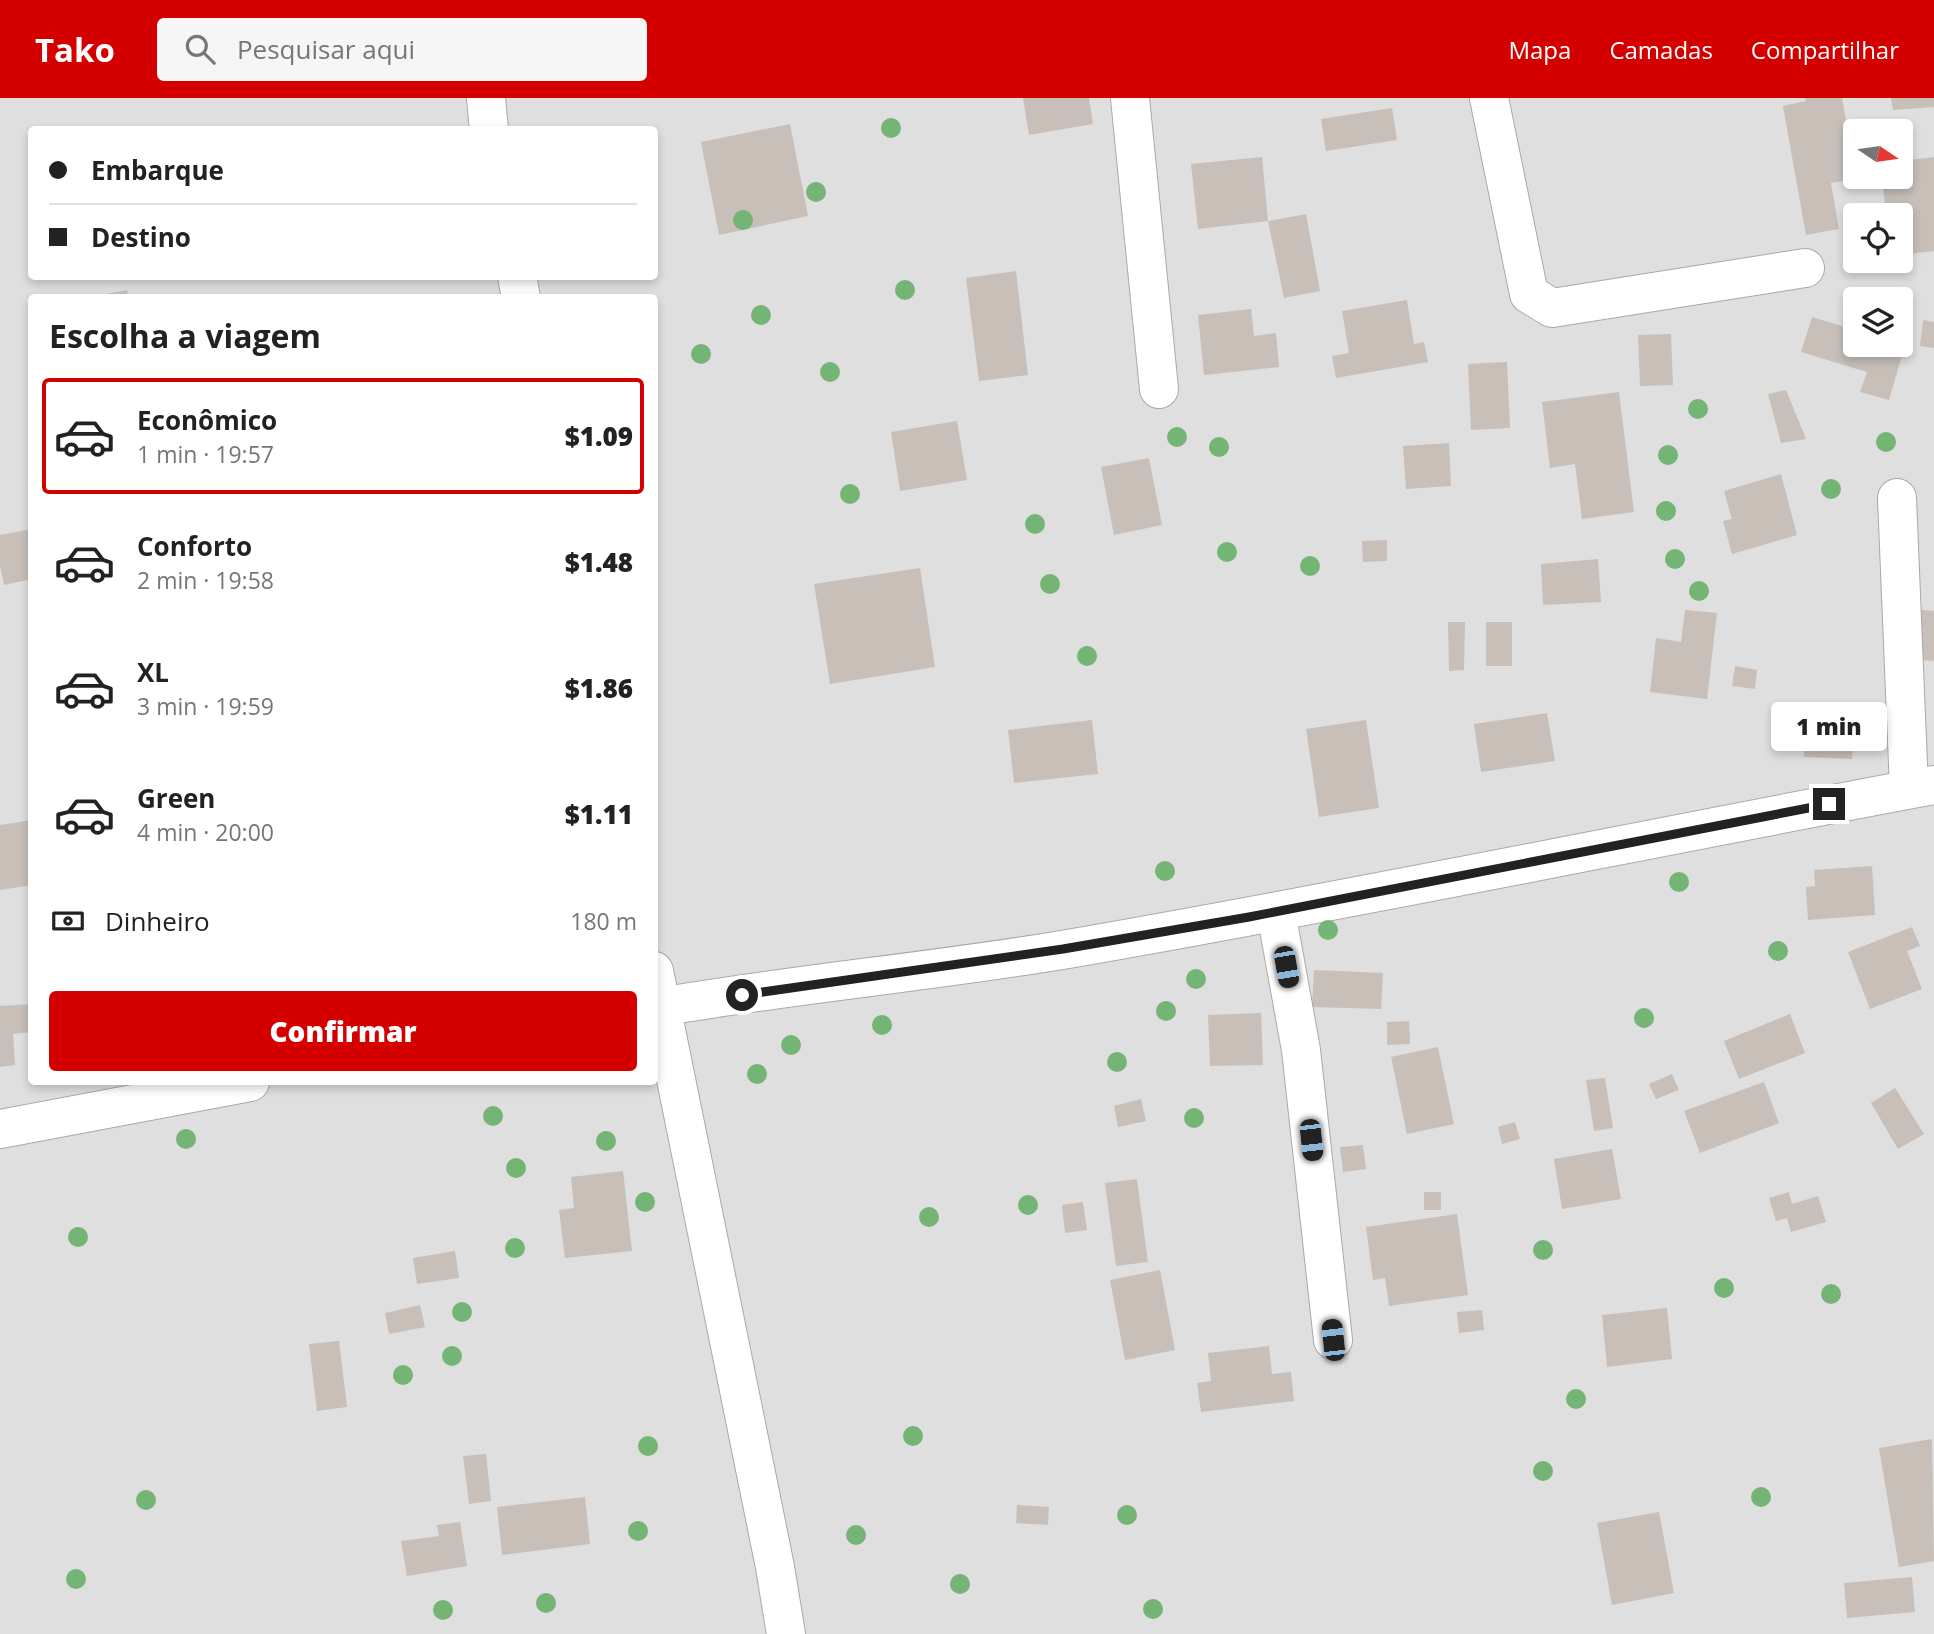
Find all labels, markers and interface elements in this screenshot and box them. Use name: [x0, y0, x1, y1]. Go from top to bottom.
search box: [157, 18, 647, 81]
text: Tako: [35, 27, 115, 72]
icon: search: [181, 30, 219, 68]
text: Pesquisar aqui: [237, 31, 415, 67]
text: Mapa: [1508, 33, 1571, 66]
text: Camadas: [1609, 33, 1713, 66]
text: Compartilhar: [1751, 33, 1899, 66]
north arrow: [1843, 119, 1913, 189]
map controls: [1843, 119, 1913, 357]
text: Embarque: [91, 152, 224, 188]
button: locate: [1843, 203, 1913, 273]
text: Destino: [91, 219, 191, 255]
button: layers: [1843, 287, 1913, 357]
text: Escolha a viagem: [49, 314, 321, 357]
text: Econômico: [137, 402, 277, 438]
icon: car: [53, 405, 116, 468]
text: $1.09: [565, 418, 633, 454]
text: 1 min · 19:57: [137, 438, 274, 470]
text: Conforto: [137, 528, 252, 564]
icon: car: [53, 531, 116, 594]
text: $1.48: [565, 544, 633, 580]
text: 2 min · 19:58: [137, 564, 274, 596]
text: XL: [137, 654, 169, 690]
icon: car: [53, 657, 116, 720]
text: $1.86: [565, 670, 633, 706]
text: 3 min · 19:59: [137, 690, 274, 722]
callout: 1 min: [1771, 702, 1887, 752]
text: 1 min: [1796, 710, 1862, 742]
text: Green: [137, 780, 215, 816]
icon: car: [53, 783, 116, 846]
route end: [1813, 788, 1845, 820]
text: $1.11: [565, 796, 633, 832]
text: 4 min · 20:00: [137, 816, 274, 848]
icon: cash: [49, 902, 87, 940]
text: Dinheiro: [105, 903, 210, 939]
text: 180 m: [570, 905, 637, 937]
car: [1273, 944, 1300, 990]
route start: [726, 979, 758, 1011]
button: Confirmar: [49, 991, 637, 1071]
car: [1299, 1118, 1324, 1162]
car: [1321, 1318, 1346, 1362]

